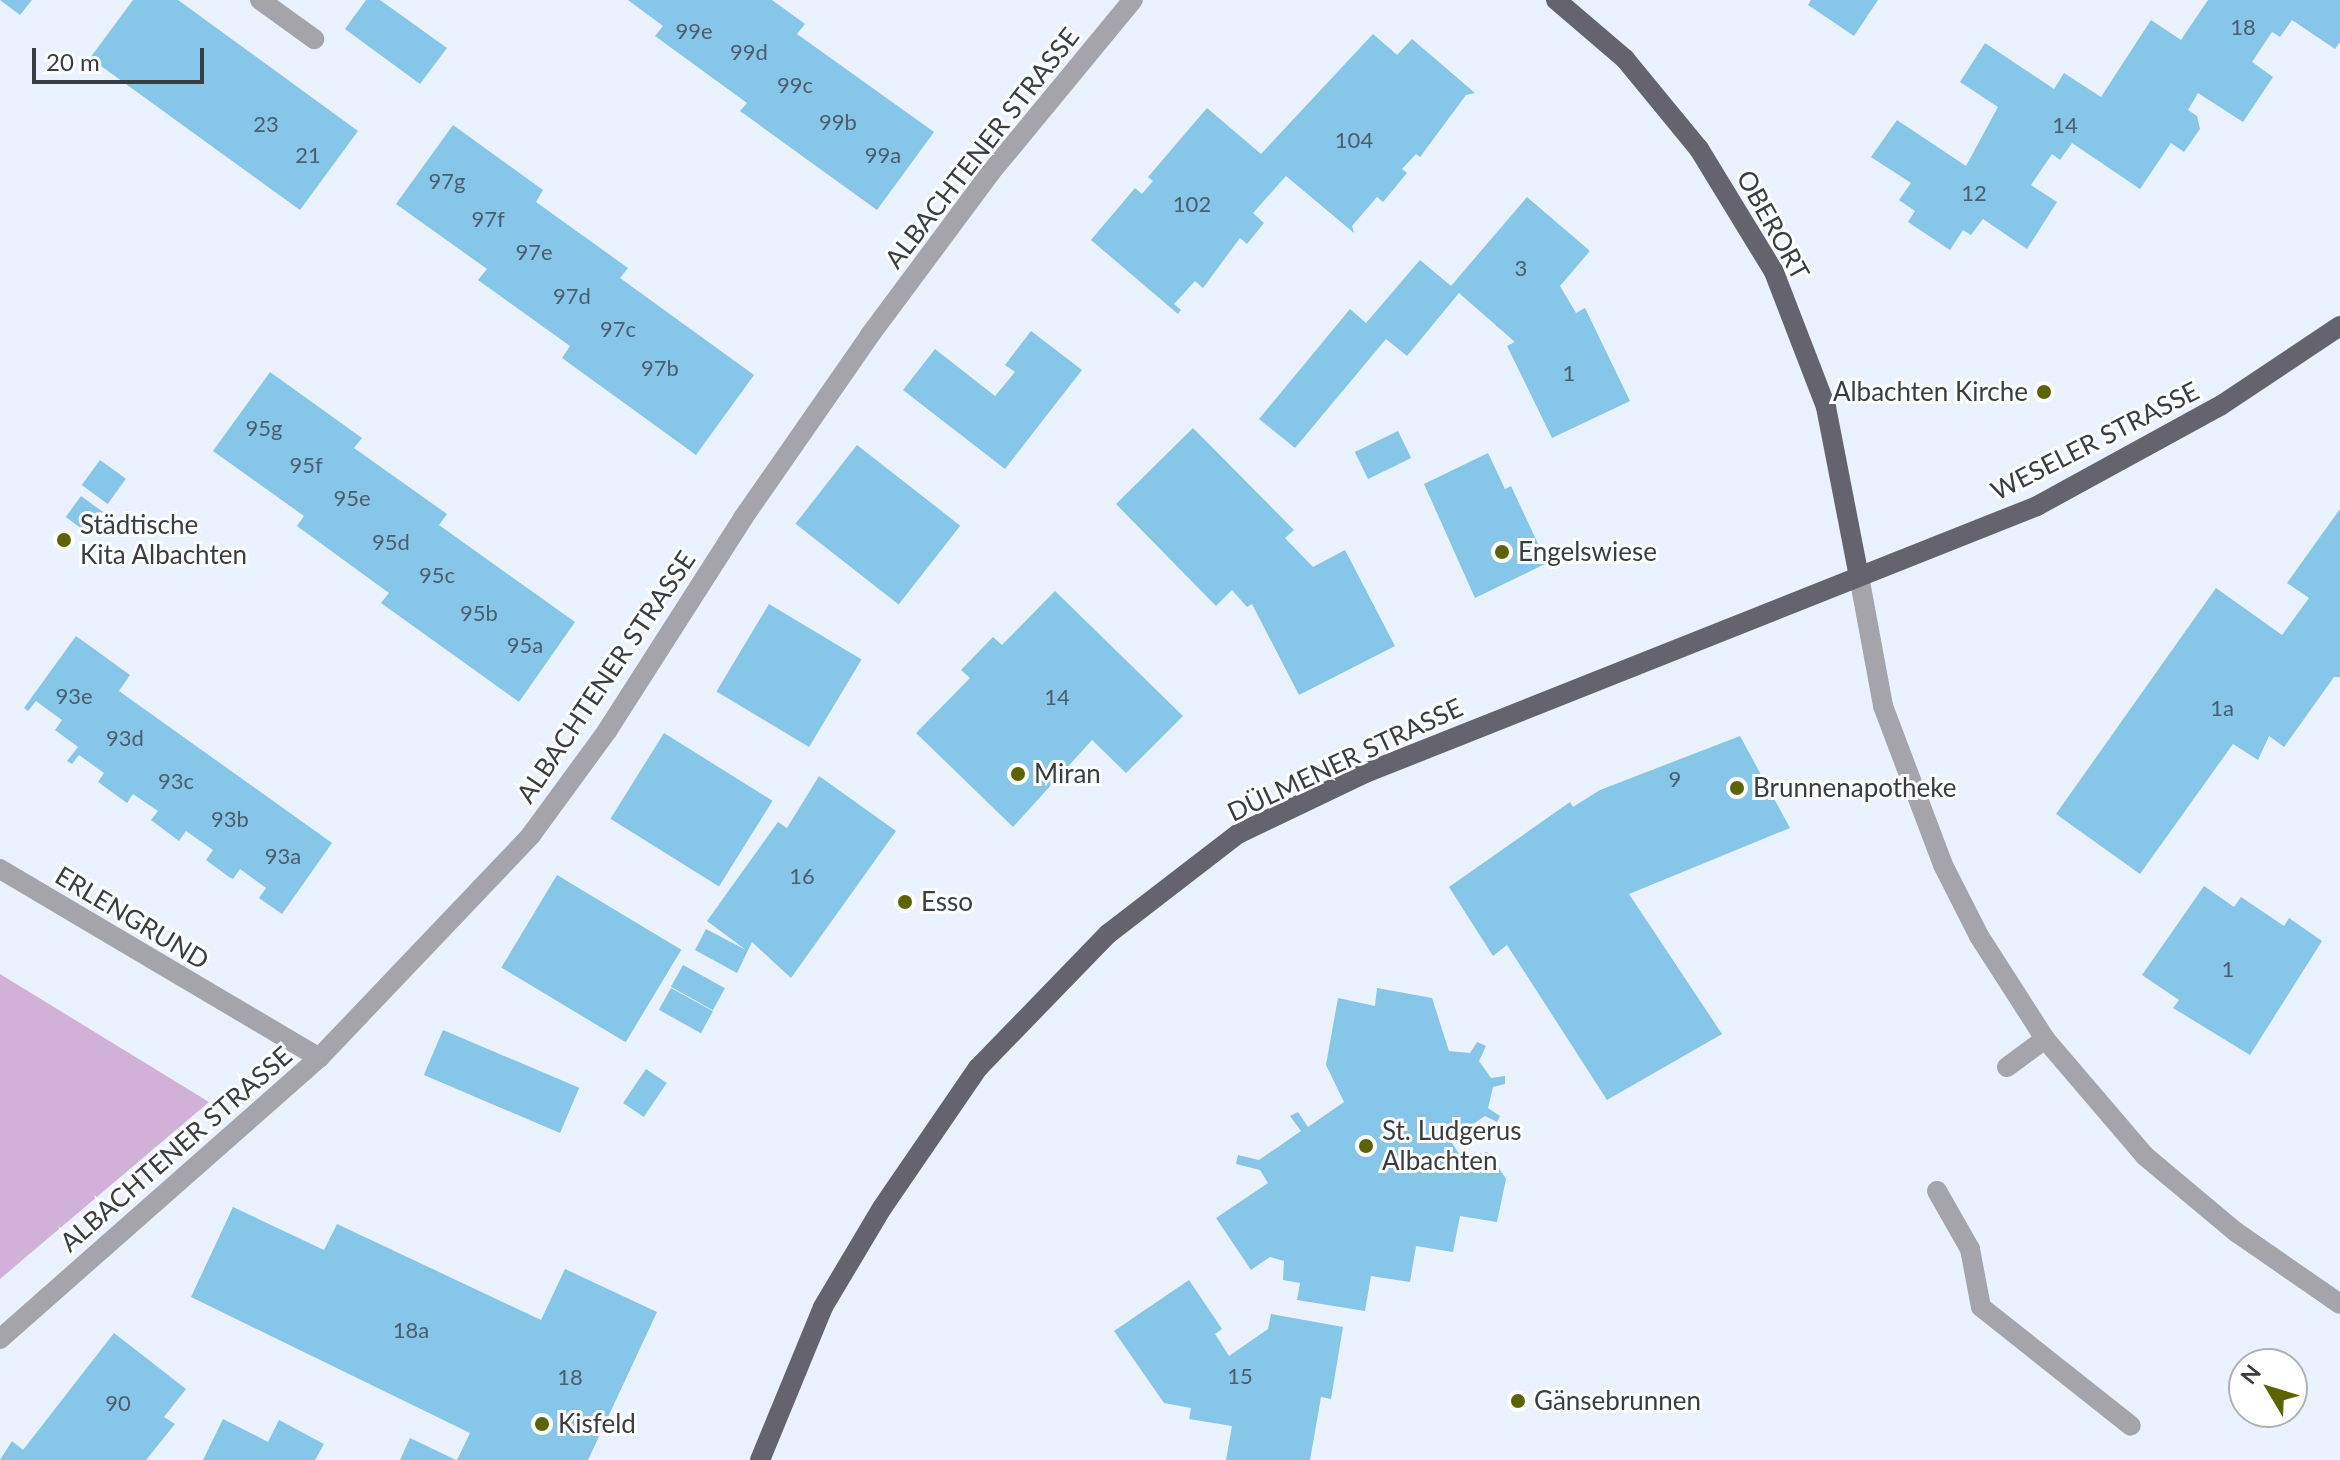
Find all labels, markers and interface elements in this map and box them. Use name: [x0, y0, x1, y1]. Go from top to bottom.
house number: 18: [2230, 14, 2256, 40]
house number: 99e: [675, 18, 713, 44]
street label: ALBACHTENER STRASSE: [878, 22, 1086, 274]
scale bar: [36, 32, 208, 82]
house number: 99d: [730, 39, 768, 65]
text: 20 m: [46, 47, 100, 76]
house number: 99c: [777, 72, 813, 98]
house number: 99b: [819, 109, 857, 135]
house number: 23: [253, 111, 279, 137]
house number: 14: [2052, 112, 2078, 138]
house number: 104: [1335, 127, 1373, 153]
house number: 21: [295, 142, 321, 168]
house number: 99a: [865, 142, 901, 168]
street label: OBERORT: [1730, 165, 1816, 285]
house number: 97g: [429, 168, 465, 194]
house number: 12: [1961, 180, 1987, 206]
house number: 102: [1173, 191, 1211, 217]
house number: 97f: [471, 206, 505, 232]
house number: 97e: [515, 239, 553, 265]
house number: 3: [1515, 255, 1527, 281]
house number: 97d: [553, 283, 591, 309]
house number: 97c: [600, 316, 636, 342]
house number: 97b: [641, 355, 679, 381]
house number: 1: [1563, 360, 1575, 386]
street label: WESELER STRASSE: [1986, 375, 2204, 507]
place label: Albachten Kirche: [1833, 376, 2028, 408]
marker: Albachten Kirche: [2035, 383, 2053, 401]
house number: 95g: [246, 415, 282, 441]
house number: 95f: [289, 452, 323, 478]
house number: 95e: [333, 485, 371, 511]
place label: Städtische Kita Albachten: [80, 509, 248, 570]
house number: 95d: [372, 529, 410, 555]
marker: Städtische Kita Albachten: [55, 531, 73, 549]
place label: Engelswiese: [1518, 536, 1657, 568]
marker: Engelswiese: [1493, 543, 1511, 561]
street label: ALBACHTENER STRASSE: [510, 545, 702, 809]
house number: 95c: [419, 562, 455, 588]
house number: 95b: [460, 600, 498, 626]
house number: 95a: [507, 632, 543, 658]
house number: 93e: [55, 683, 93, 709]
house number: 14: [1044, 684, 1070, 710]
street label: DÜLMENER STRASSE: [1222, 692, 1468, 828]
house number: 1a: [2210, 695, 2234, 721]
house number: 93d: [106, 725, 144, 751]
place label: Miran: [1034, 758, 1101, 790]
marker: Miran: [1009, 765, 1027, 783]
house number: 9: [1669, 766, 1681, 792]
house number: 93c: [158, 768, 194, 794]
place label: Brunnenapotheke: [1753, 772, 1956, 804]
marker: Brunnenapotheke: [1728, 779, 1746, 797]
house number: 93b: [211, 806, 249, 832]
house number: 93a: [265, 843, 301, 869]
street label: ERLENGRUND: [50, 860, 214, 976]
house number: 16: [789, 863, 815, 889]
place label: Esso: [921, 886, 973, 918]
marker: Esso: [896, 893, 914, 911]
house number: 1: [2222, 956, 2234, 982]
street label: ALBACHTENER STRASSE: [54, 1040, 298, 1258]
place label: St. Ludgerus Albachten: [1382, 1115, 1522, 1176]
marker: St. Ludgerus Albachten: [1357, 1137, 1375, 1155]
house number: 18a: [393, 1317, 429, 1343]
north arrow: [2228, 1348, 2308, 1428]
text: N: [2234, 1359, 2266, 1389]
house number: 15: [1227, 1363, 1253, 1389]
house number: 18: [557, 1364, 583, 1390]
place label: Gänsebrunnen: [1534, 1385, 1701, 1417]
house number: 90: [105, 1390, 131, 1416]
marker: Gänsebrunnen: [1509, 1392, 1527, 1410]
place label: Kisfeld: [558, 1408, 636, 1440]
marker: Kisfeld: [533, 1415, 551, 1433]

